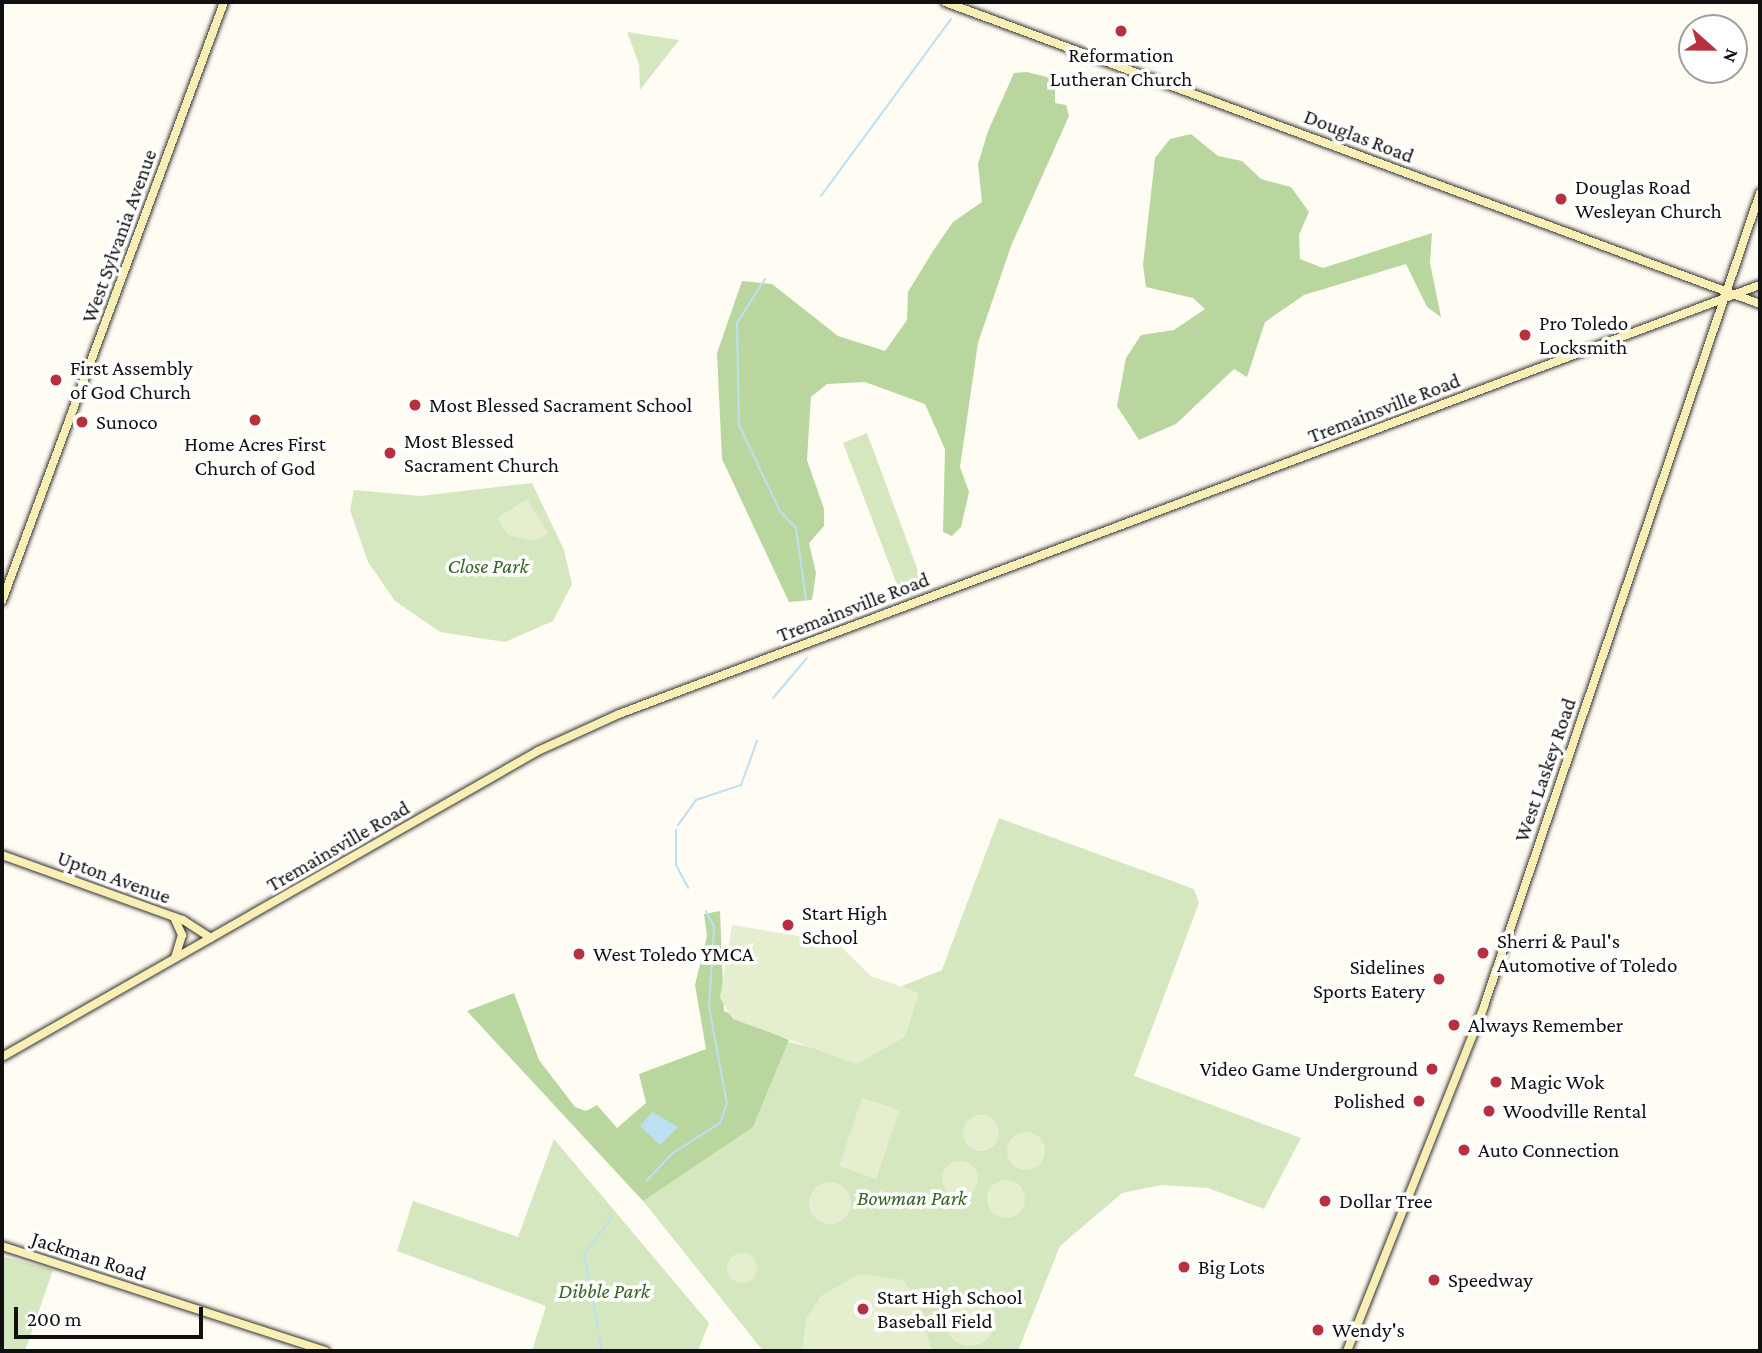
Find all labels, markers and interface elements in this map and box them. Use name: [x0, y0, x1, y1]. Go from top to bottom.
north arrow: [1678, 14, 1748, 84]
marker: Reformation Lutheran Church: [1113, 23, 1129, 39]
place label: Reformation Lutheran Church: [1050, 42, 1192, 92]
text: N: [1719, 46, 1743, 66]
street label: Douglas Road: [1300, 104, 1418, 168]
street label: West Sylvania Avenue: [76, 146, 162, 326]
place label: Douglas Road Wesleyan Church: [1575, 174, 1722, 224]
marker: Douglas Road Wesleyan Church: [1553, 191, 1569, 207]
place label: Pro Toledo Locksmith: [1539, 310, 1628, 360]
marker: Pro Toledo Locksmith: [1517, 327, 1533, 343]
place label: First Assembly of God Church: [70, 355, 193, 405]
street label: Tremainsville Road: [1304, 367, 1464, 449]
marker: First Assembly of God Church: [48, 372, 64, 388]
place label: Most Blessed Sacrament School: [429, 392, 692, 418]
marker: Most Blessed Sacrament School: [407, 397, 423, 413]
place label: Sunoco: [96, 409, 158, 435]
marker: Home Acres First Church of God: [247, 412, 263, 428]
marker: Sunoco: [74, 414, 90, 430]
place label: Most Blessed Sacrament Church: [404, 428, 559, 478]
place label: Home Acres First Church of God: [184, 431, 326, 481]
marker: Most Blessed Sacrament Church: [382, 445, 398, 461]
park label: Close Park: [447, 553, 529, 579]
street label: Tremainsville Road: [773, 566, 933, 648]
street label: West Laskey Road: [1509, 695, 1581, 845]
street label: Tremainsville Road: [262, 795, 414, 897]
street label: Upton Avenue: [54, 845, 174, 909]
place label: Start High School: [802, 900, 887, 950]
marker: Start High School: [780, 917, 796, 933]
place label: Sherri & Paul's Automotive of Toledo: [1497, 928, 1677, 978]
place label: West Toledo YMCA: [593, 941, 754, 967]
marker: Sherri & Paul's Automotive of Toledo: [1475, 945, 1491, 961]
marker: West Toledo YMCA: [571, 946, 587, 962]
place label: Sidelines Sports Eatery: [1313, 954, 1425, 1004]
marker: Sidelines Sports Eatery: [1431, 971, 1447, 987]
place label: Always Remember: [1468, 1012, 1623, 1038]
marker: Always Remember: [1446, 1017, 1462, 1033]
place label: Video Game Underground: [1200, 1056, 1418, 1082]
marker: Video Game Underground: [1424, 1061, 1440, 1077]
place label: Magic Wok: [1510, 1069, 1604, 1095]
marker: Magic Wok: [1488, 1074, 1504, 1090]
place label: Polished: [1334, 1088, 1405, 1114]
marker: Polished: [1411, 1093, 1427, 1109]
place label: Woodville Rental: [1503, 1098, 1647, 1124]
marker: Woodville Rental: [1481, 1103, 1497, 1119]
place label: Auto Connection: [1478, 1137, 1619, 1163]
marker: Auto Connection: [1456, 1142, 1472, 1158]
park label: Bowman Park: [857, 1185, 967, 1211]
place label: Dollar Tree: [1339, 1188, 1432, 1214]
marker: Dollar Tree: [1317, 1193, 1333, 1209]
street label: Jackman Road: [29, 1226, 149, 1286]
place label: Big Lots: [1198, 1254, 1265, 1280]
marker: Big Lots: [1176, 1259, 1192, 1275]
place label: Speedway: [1448, 1267, 1533, 1293]
marker: Speedway: [1426, 1272, 1442, 1288]
park label: Dibble Park: [558, 1278, 650, 1304]
place label: Start High School Baseball Field: [877, 1284, 1022, 1334]
scale bar: [18, 1294, 206, 1338]
marker: Start High School Baseball Field: [855, 1301, 871, 1317]
text: 200 m: [27, 1307, 82, 1331]
place label: Wendy's: [1332, 1317, 1405, 1343]
marker: Wendy's: [1310, 1322, 1326, 1338]

